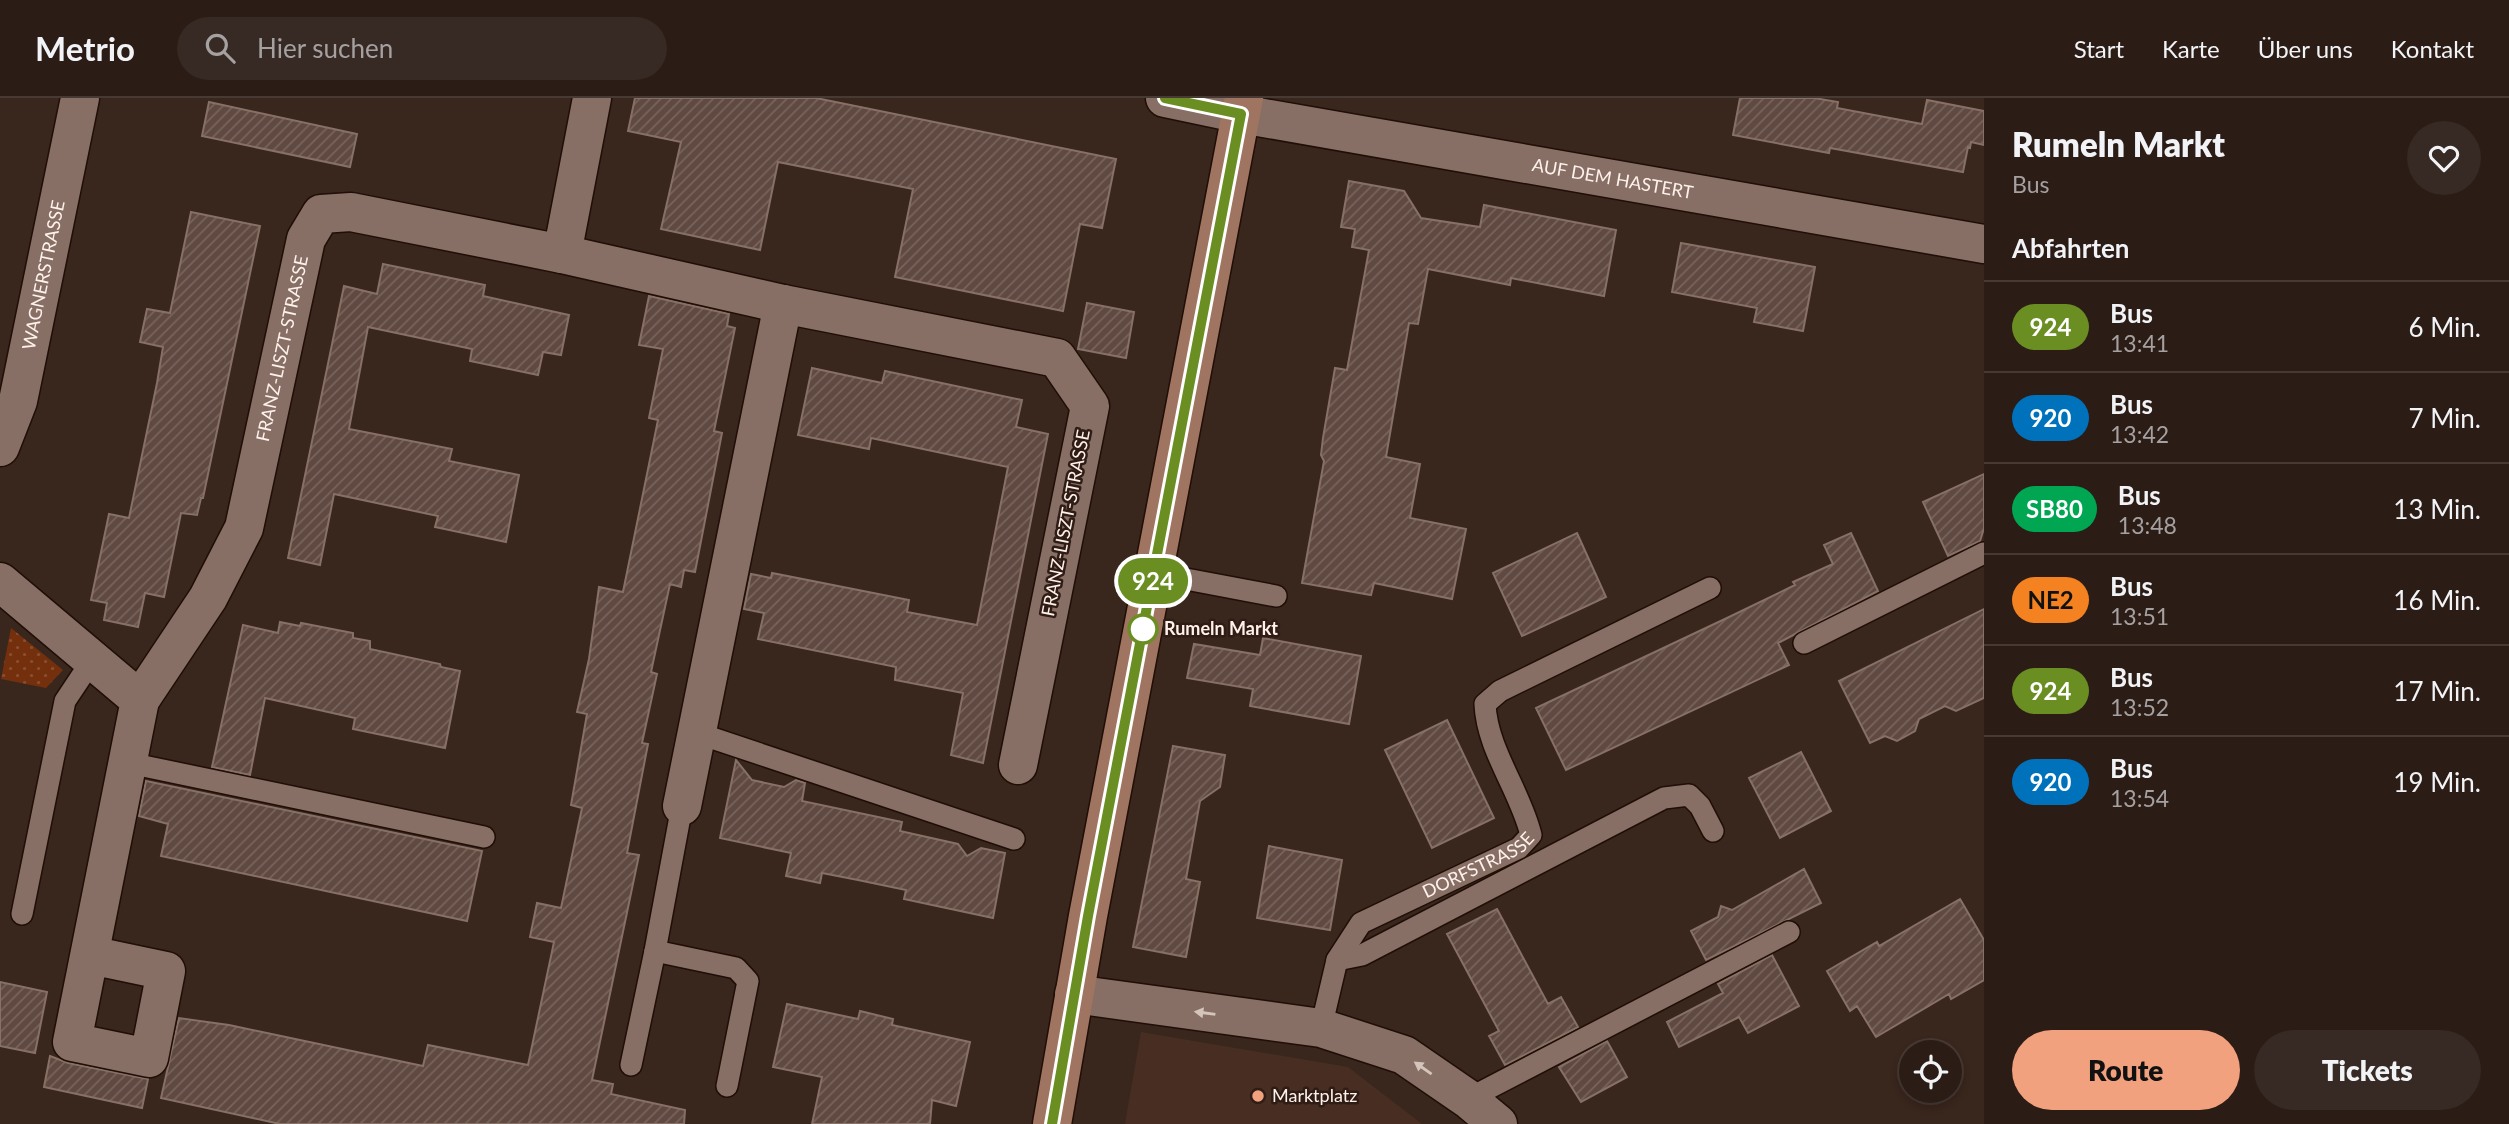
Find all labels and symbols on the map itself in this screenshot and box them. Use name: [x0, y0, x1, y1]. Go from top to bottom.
street label: AUF DEM HASTERT: [1531, 153, 1695, 203]
street label: WAGNERSTRASSE: [17, 198, 69, 352]
street label: FRANZ-LISZT-STRASSE: [251, 253, 312, 443]
street label: FRANZ-LISZT-STRASSE: [1036, 428, 1094, 618]
line badge: 924: [1113, 558, 1193, 604]
marker: Rumeln Markt: [1128, 614, 1158, 644]
place label: Rumeln Markt: [1164, 617, 1278, 639]
street label: DORFSTRASSE: [1419, 827, 1538, 902]
one-way arrow: [1194, 1007, 1216, 1018]
one-way arrow: [1414, 1061, 1432, 1075]
place label: Marktplatz: [1272, 1084, 1357, 1106]
marker: Marktplatz: [1250, 1088, 1266, 1104]

